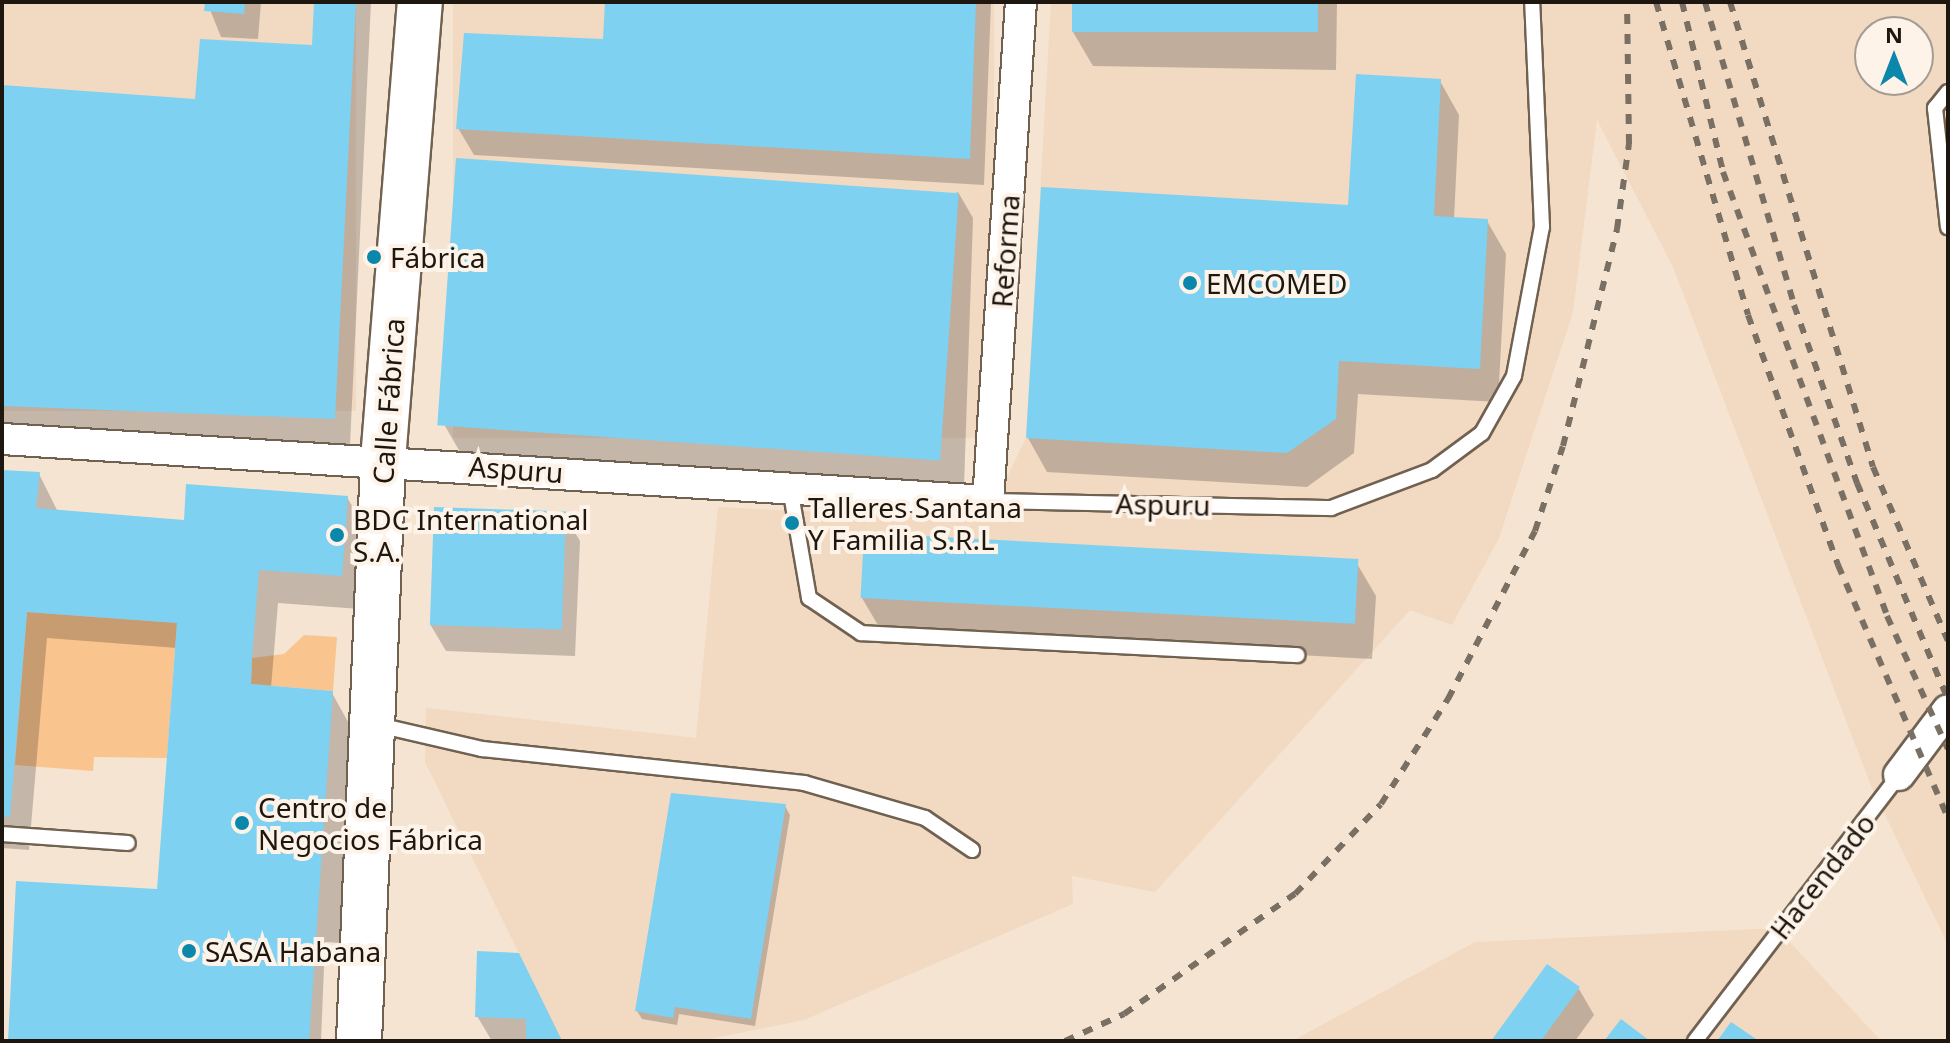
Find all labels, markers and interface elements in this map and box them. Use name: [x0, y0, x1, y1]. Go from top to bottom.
north arrow: [1854, 16, 1934, 96]
text: N: [1885, 19, 1903, 49]
street label: Reforma: [984, 193, 1026, 309]
place label: Fábrica: [390, 240, 485, 274]
marker: Fábrica: [365, 248, 383, 266]
place label: EMCOMED: [1206, 266, 1347, 300]
marker: EMCOMED: [1181, 274, 1199, 292]
street label: Calle Fábrica: [365, 317, 411, 485]
street label: Aspuru: [468, 449, 564, 489]
street label: Aspuru: [1115, 486, 1211, 522]
place label: Talleres Santana Y Familia S.R.L: [808, 490, 1022, 556]
place label: BDC International S.A.: [353, 502, 588, 568]
marker: Talleres Santana Y Familia S.R.L: [783, 514, 801, 532]
marker: BDC International S.A.: [328, 526, 346, 544]
place label: Centro de Negocios Fábrica: [258, 790, 483, 856]
street label: Hacendado: [1763, 807, 1881, 945]
marker: Centro de Negocios Fábrica: [233, 814, 251, 832]
place label: SASA Habana: [205, 934, 381, 968]
marker: SASA Habana: [180, 942, 198, 960]

